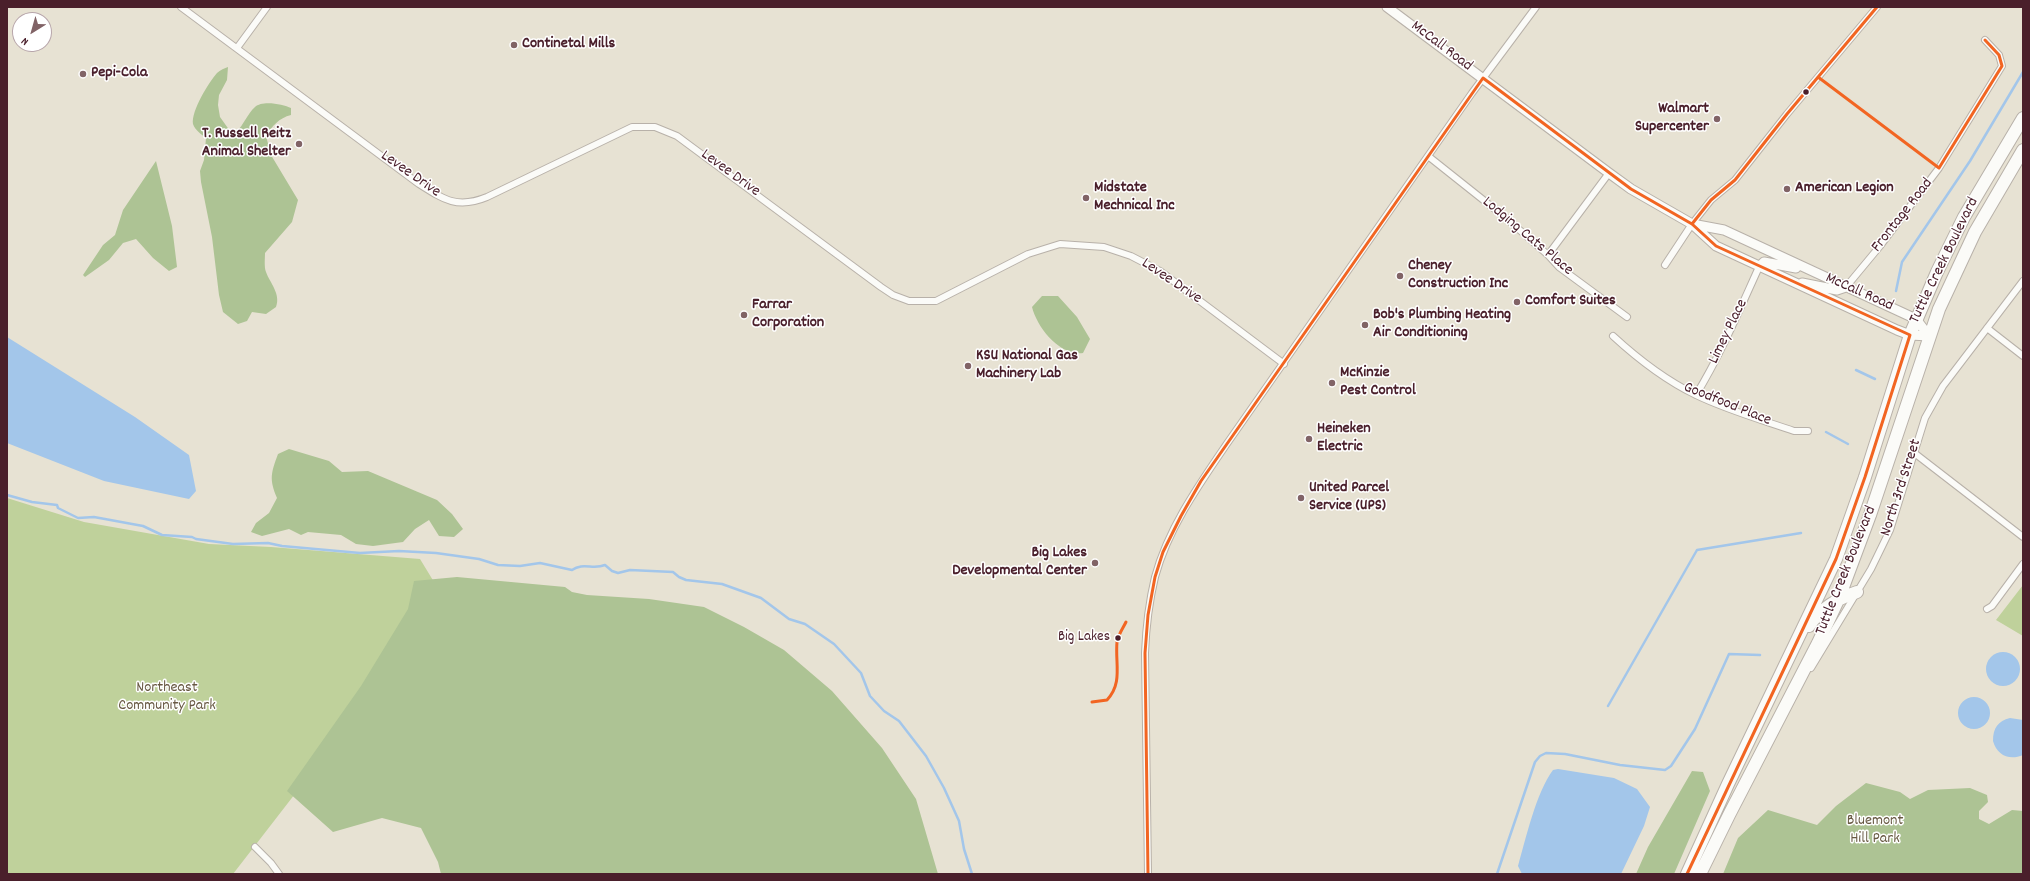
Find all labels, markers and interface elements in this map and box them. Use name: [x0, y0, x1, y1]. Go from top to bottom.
north arrow: [12, 12, 52, 52]
street label: McCall Road: [1406, 18, 1476, 76]
text: N: [18, 33, 32, 49]
place label: Continetal Mills: [522, 35, 615, 55]
marker: Continetal Mills: [509, 40, 519, 50]
place label: Pepi-Cola: [91, 64, 147, 84]
marker: Pepi-Cola: [78, 69, 88, 79]
unlabelled marker: [1801, 87, 1811, 97]
place label: Walmart Supercenter: [1635, 100, 1709, 138]
marker: Walmart Supercenter: [1712, 114, 1722, 124]
place label: T. Russell Reitz Animal Shelter: [202, 125, 291, 163]
marker: T. Russell Reitz Animal Shelter: [294, 139, 304, 149]
street label: Levee Drive: [697, 146, 763, 202]
street label: Levee Drive: [376, 147, 444, 203]
street label: Frontage Road: [1868, 175, 1938, 257]
place label: Midstate Mechnical Inc: [1094, 179, 1175, 217]
place label: American Legion: [1795, 179, 1894, 199]
marker: American Legion: [1782, 184, 1792, 194]
marker: Midstate Mechnical Inc: [1081, 193, 1091, 203]
street label: Lodging Cats Place: [1478, 193, 1576, 281]
street label: Tuttle Creek Boulevard: [1906, 195, 1984, 327]
street label: Levee Drive: [1137, 255, 1205, 309]
place label: Cheney Construction Inc: [1408, 257, 1508, 295]
street label: McCall Road: [1822, 270, 1896, 316]
marker: Cheney Construction Inc: [1395, 271, 1405, 281]
place label: Comfort Suites: [1525, 292, 1616, 312]
place label: Farrar Corporation: [752, 296, 824, 334]
street label: Limey Place: [1705, 296, 1753, 368]
marker: Comfort Suites: [1512, 297, 1522, 307]
place label: Bob's Plumbing Heating Air Conditioning: [1373, 306, 1511, 344]
marker: Farrar Corporation: [739, 310, 749, 320]
marker: Bob's Plumbing Heating Air Conditioning: [1360, 320, 1370, 330]
place label: KSU National Gas Machinery Lab: [976, 347, 1078, 385]
marker: KSU National Gas Machinery Lab: [963, 361, 973, 371]
place label: McKinzie Pest Control: [1340, 364, 1416, 402]
marker: McKinzie Pest Control: [1327, 378, 1337, 388]
street label: Goodfood Place: [1680, 379, 1774, 431]
place label: Heineken Electric: [1317, 420, 1371, 458]
marker: Heineken Electric: [1304, 434, 1314, 444]
street label: North 3rd Street: [1877, 437, 1927, 539]
place label: United Parcel Service (UPS): [1309, 479, 1389, 517]
marker: United Parcel Service (UPS): [1296, 493, 1306, 503]
street label: Tuttle Creek Boulevard: [1812, 504, 1882, 638]
place label: Big Lakes Developmental Center: [952, 544, 1087, 582]
marker: Big Lakes Developmental Center: [1090, 558, 1100, 568]
place label: Big Lakes: [1058, 629, 1110, 647]
marker: Big Lakes: [1113, 633, 1123, 643]
park label: Northeast Community Park: [118, 679, 216, 717]
park label: Bluemont Hill Park: [1847, 812, 1903, 850]

